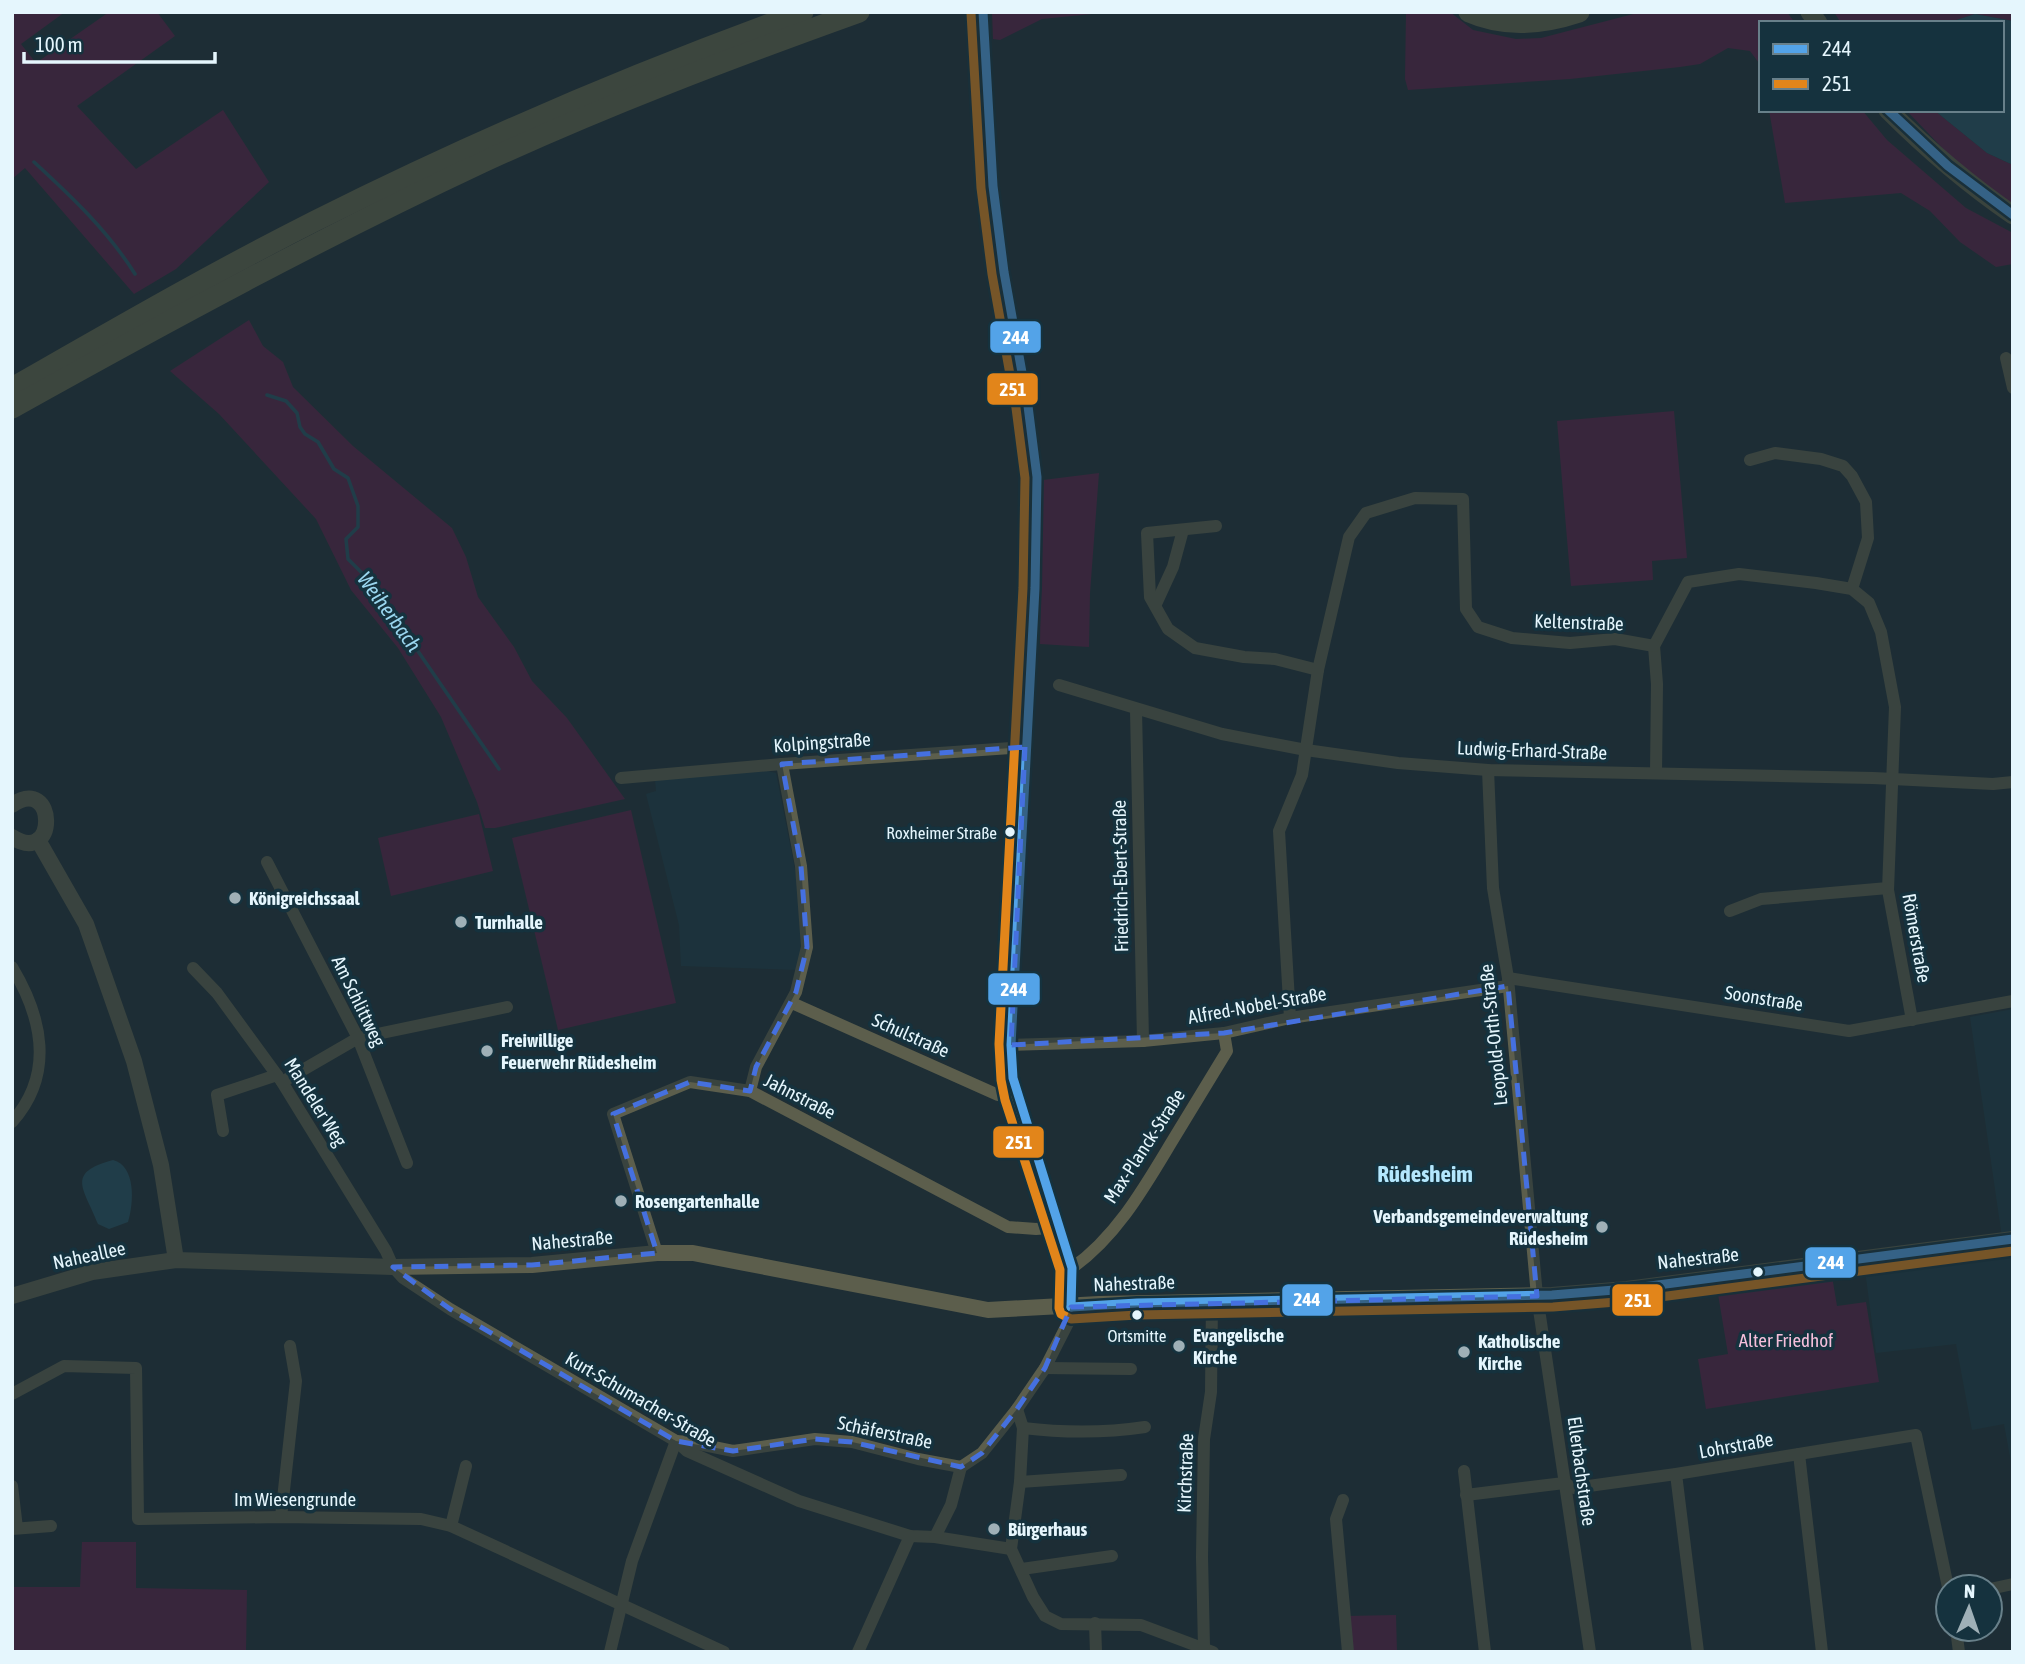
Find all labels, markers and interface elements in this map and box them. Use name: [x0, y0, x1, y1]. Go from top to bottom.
scale bar: [24, 21, 215, 65]
legend: [1759, 21, 2004, 112]
text: 100 m: [35, 32, 83, 56]
text: 244: [1822, 36, 1852, 60]
text: 251: [1822, 71, 1852, 95]
line badge: 244: [989, 320, 1042, 354]
text: 244: [1003, 326, 1029, 348]
line badge: 251: [986, 372, 1039, 406]
text: 251: [1000, 378, 1026, 400]
water label: Weiherbach: [353, 567, 427, 656]
street label: Keltenstraße: [1534, 609, 1624, 635]
street label: Kolpingstraße: [773, 728, 871, 756]
street label: Ludwig-Erhard-Straße: [1456, 736, 1608, 764]
street label: Friedrich-Ebert-Straße: [1108, 800, 1132, 952]
place label: Roxheimer Straße: [886, 823, 997, 843]
marker: Roxheimer Straße: [1003, 825, 1017, 839]
place label: Königreichssaal: [249, 887, 361, 909]
marker: Königreichssaal: [227, 890, 243, 906]
street label: Römerstraße: [1898, 892, 1936, 984]
place label: Turnhalle: [475, 911, 543, 933]
marker: Turnhalle: [453, 914, 469, 930]
street label: Am Schlittweg: [328, 952, 391, 1051]
street label: Leopold-Orth-Straße: [1475, 963, 1511, 1107]
line badge: 244: [987, 972, 1041, 1006]
text: 244: [1001, 978, 1027, 1000]
street label: Soonstraße: [1723, 981, 1805, 1015]
street label: Alfred-Nobel-Straße: [1186, 982, 1328, 1028]
street label: Schulstraße: [869, 1008, 953, 1062]
place label: Freiwillige Feuerwehr Rüdesheim: [501, 1029, 656, 1073]
marker: Freiwillige Feuerwehr Rüdesheim: [479, 1043, 495, 1059]
street label: Mandeler Weg: [280, 1054, 352, 1151]
street label: Jahnstraße: [761, 1069, 839, 1123]
street label: Max-Planck-Straße: [1099, 1085, 1189, 1207]
line badge: 251: [992, 1125, 1045, 1159]
text: 251: [1006, 1131, 1032, 1153]
district label: Rüdesheim: [1377, 1161, 1473, 1187]
place label: Rosengartenhalle: [635, 1190, 760, 1212]
marker: Rosengartenhalle: [613, 1193, 629, 1209]
place label: Verbandsgemeindeverwaltung Rüdesheim: [1373, 1205, 1589, 1249]
marker: Verbandsgemeindeverwaltung Rüdesheim: [1594, 1219, 1610, 1235]
street label: Nahestraße: [530, 1225, 614, 1255]
street label: Naheallee: [51, 1237, 127, 1273]
street label: Nahestraße: [1656, 1243, 1740, 1273]
line badge: 244: [1804, 1246, 1857, 1279]
text: 244: [1818, 1251, 1844, 1273]
unlabelled marker: [1751, 1265, 1765, 1279]
street label: Nahestraße: [1093, 1271, 1175, 1295]
line badge: 244: [1281, 1283, 1334, 1317]
line badge: 251: [1611, 1283, 1664, 1317]
text: 244: [1294, 1288, 1320, 1310]
text: 251: [1625, 1289, 1651, 1311]
marker: Ortsmitte: [1130, 1308, 1144, 1322]
place label: Evangelische Kirche: [1193, 1324, 1285, 1368]
place label: Ortsmitte: [1107, 1326, 1167, 1346]
park label: Alter Friedhof: [1739, 1329, 1833, 1351]
place label: Katholische Kirche: [1478, 1330, 1561, 1374]
marker: Evangelische Kirche: [1171, 1338, 1187, 1354]
marker: Katholische Kirche: [1456, 1344, 1472, 1360]
street label: Kurt-Schumacher-Straße: [562, 1347, 720, 1451]
street label: Schäferstraße: [836, 1411, 934, 1453]
street label: Ellerbachstraße: [1563, 1415, 1601, 1527]
street label: Lohrstraße: [1697, 1428, 1775, 1462]
street label: Kirchstraße: [1173, 1433, 1197, 1513]
street label: Im Wiesengrunde: [234, 1488, 356, 1510]
place label: Bürgerhaus: [1008, 1518, 1087, 1540]
marker: Bürgerhaus: [986, 1521, 1002, 1537]
north arrow: [1934, 1573, 2004, 1643]
text: N: [1964, 1580, 1976, 1602]

